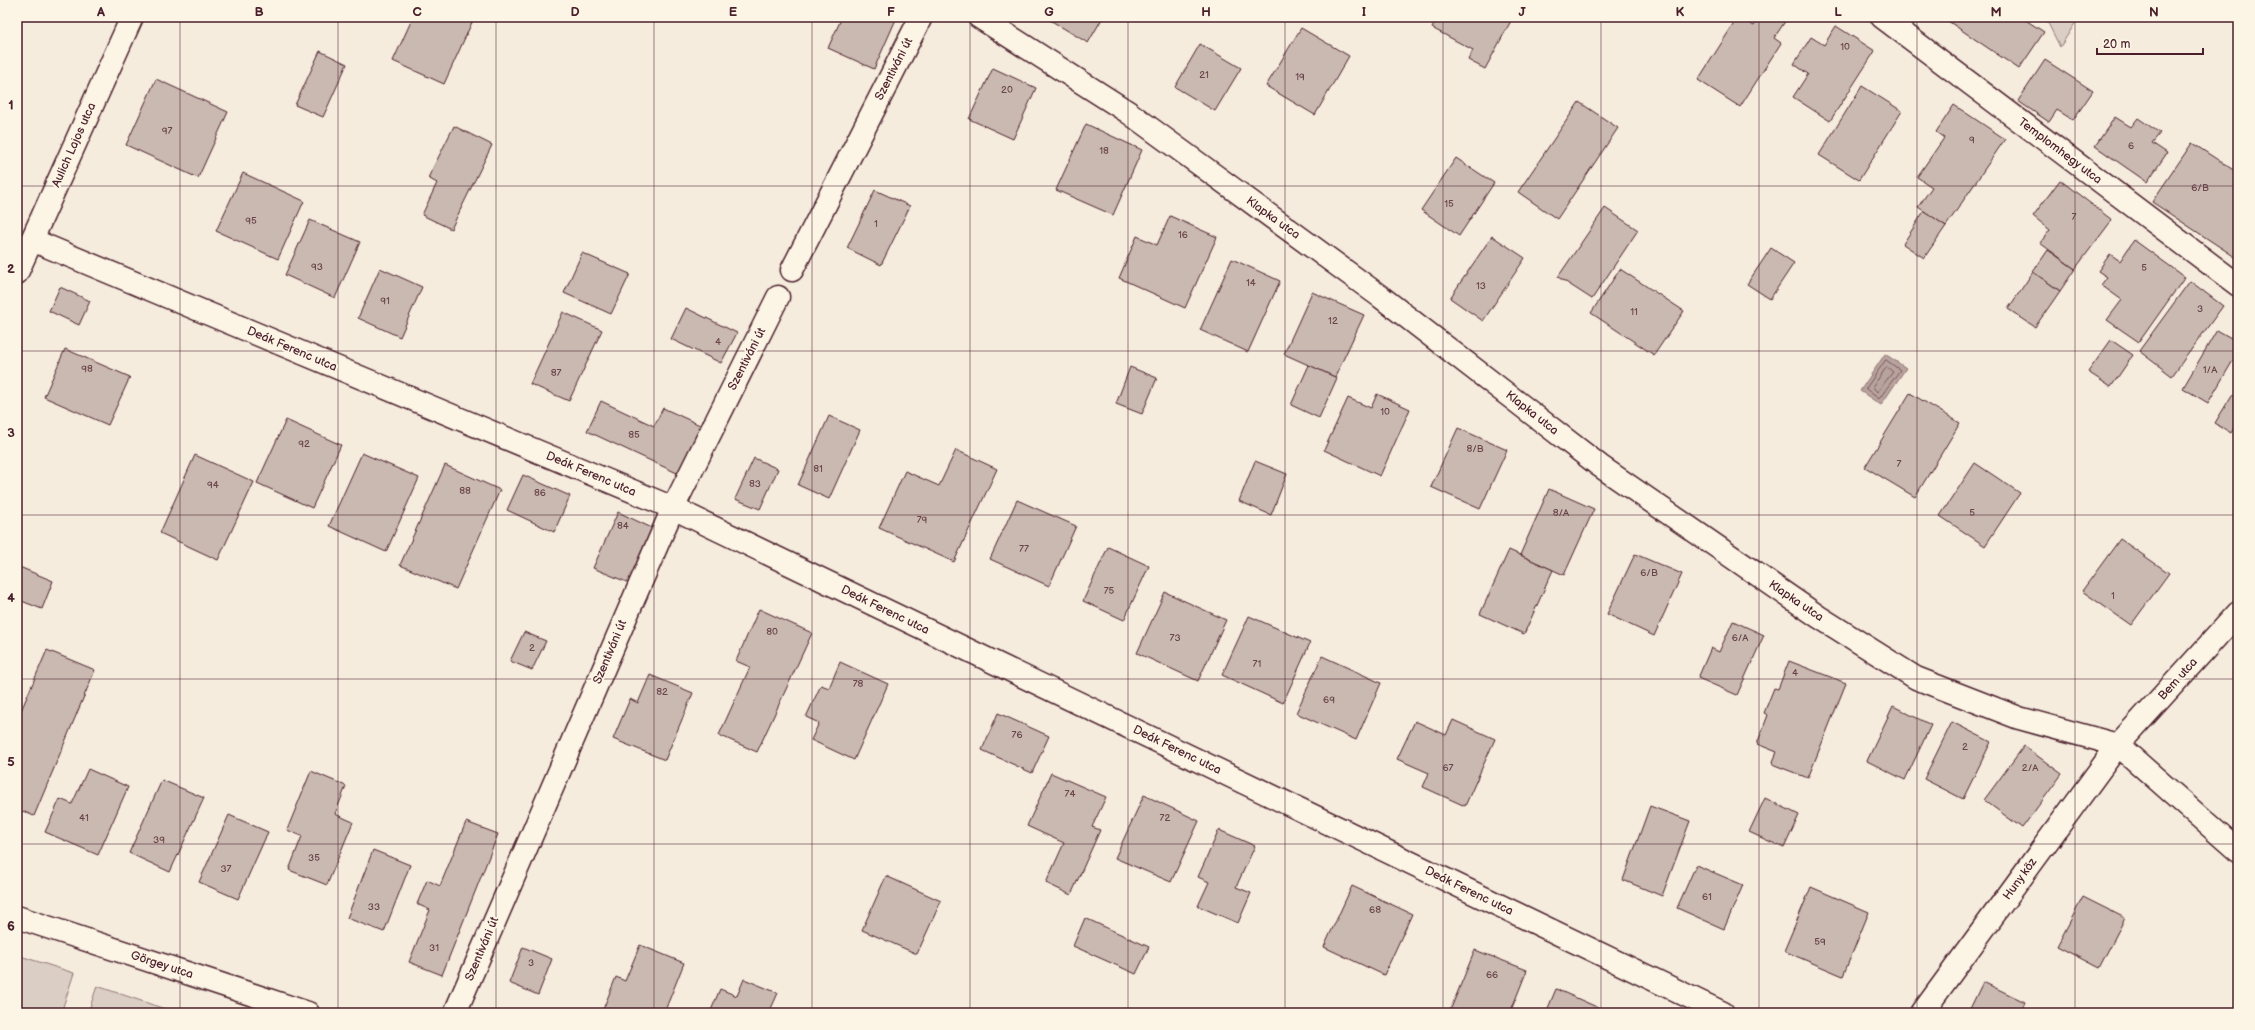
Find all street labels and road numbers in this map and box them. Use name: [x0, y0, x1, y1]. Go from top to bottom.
street label: Szentiváni út: [872, 35, 916, 103]
street label: Aulich Lajos utca: [49, 100, 99, 190]
street label: Templomhegy utca: [2015, 115, 2105, 188]
street label: Klapka utca: [1243, 193, 1303, 243]
street label: Deák Ferenc utca: [245, 323, 339, 375]
street label: Szentiváni út: [725, 325, 769, 393]
street label: Klapka utca: [1503, 388, 1562, 438]
street label: Deák Ferenc utca: [544, 448, 638, 500]
street label: Klapka utca: [1766, 577, 1826, 625]
street label: Deák Ferenc utca: [838, 582, 932, 638]
street label: Szentiváni út: [590, 617, 630, 686]
street label: Bem utca: [2155, 655, 2201, 703]
street label: Deák Ferenc utca: [1130, 722, 1224, 778]
street label: Huny köz: [2000, 855, 2040, 903]
street label: Deák Ferenc utca: [1422, 863, 1516, 919]
street label: Szentiváni út: [462, 914, 502, 983]
street label: Görgey utca: [129, 948, 195, 982]

